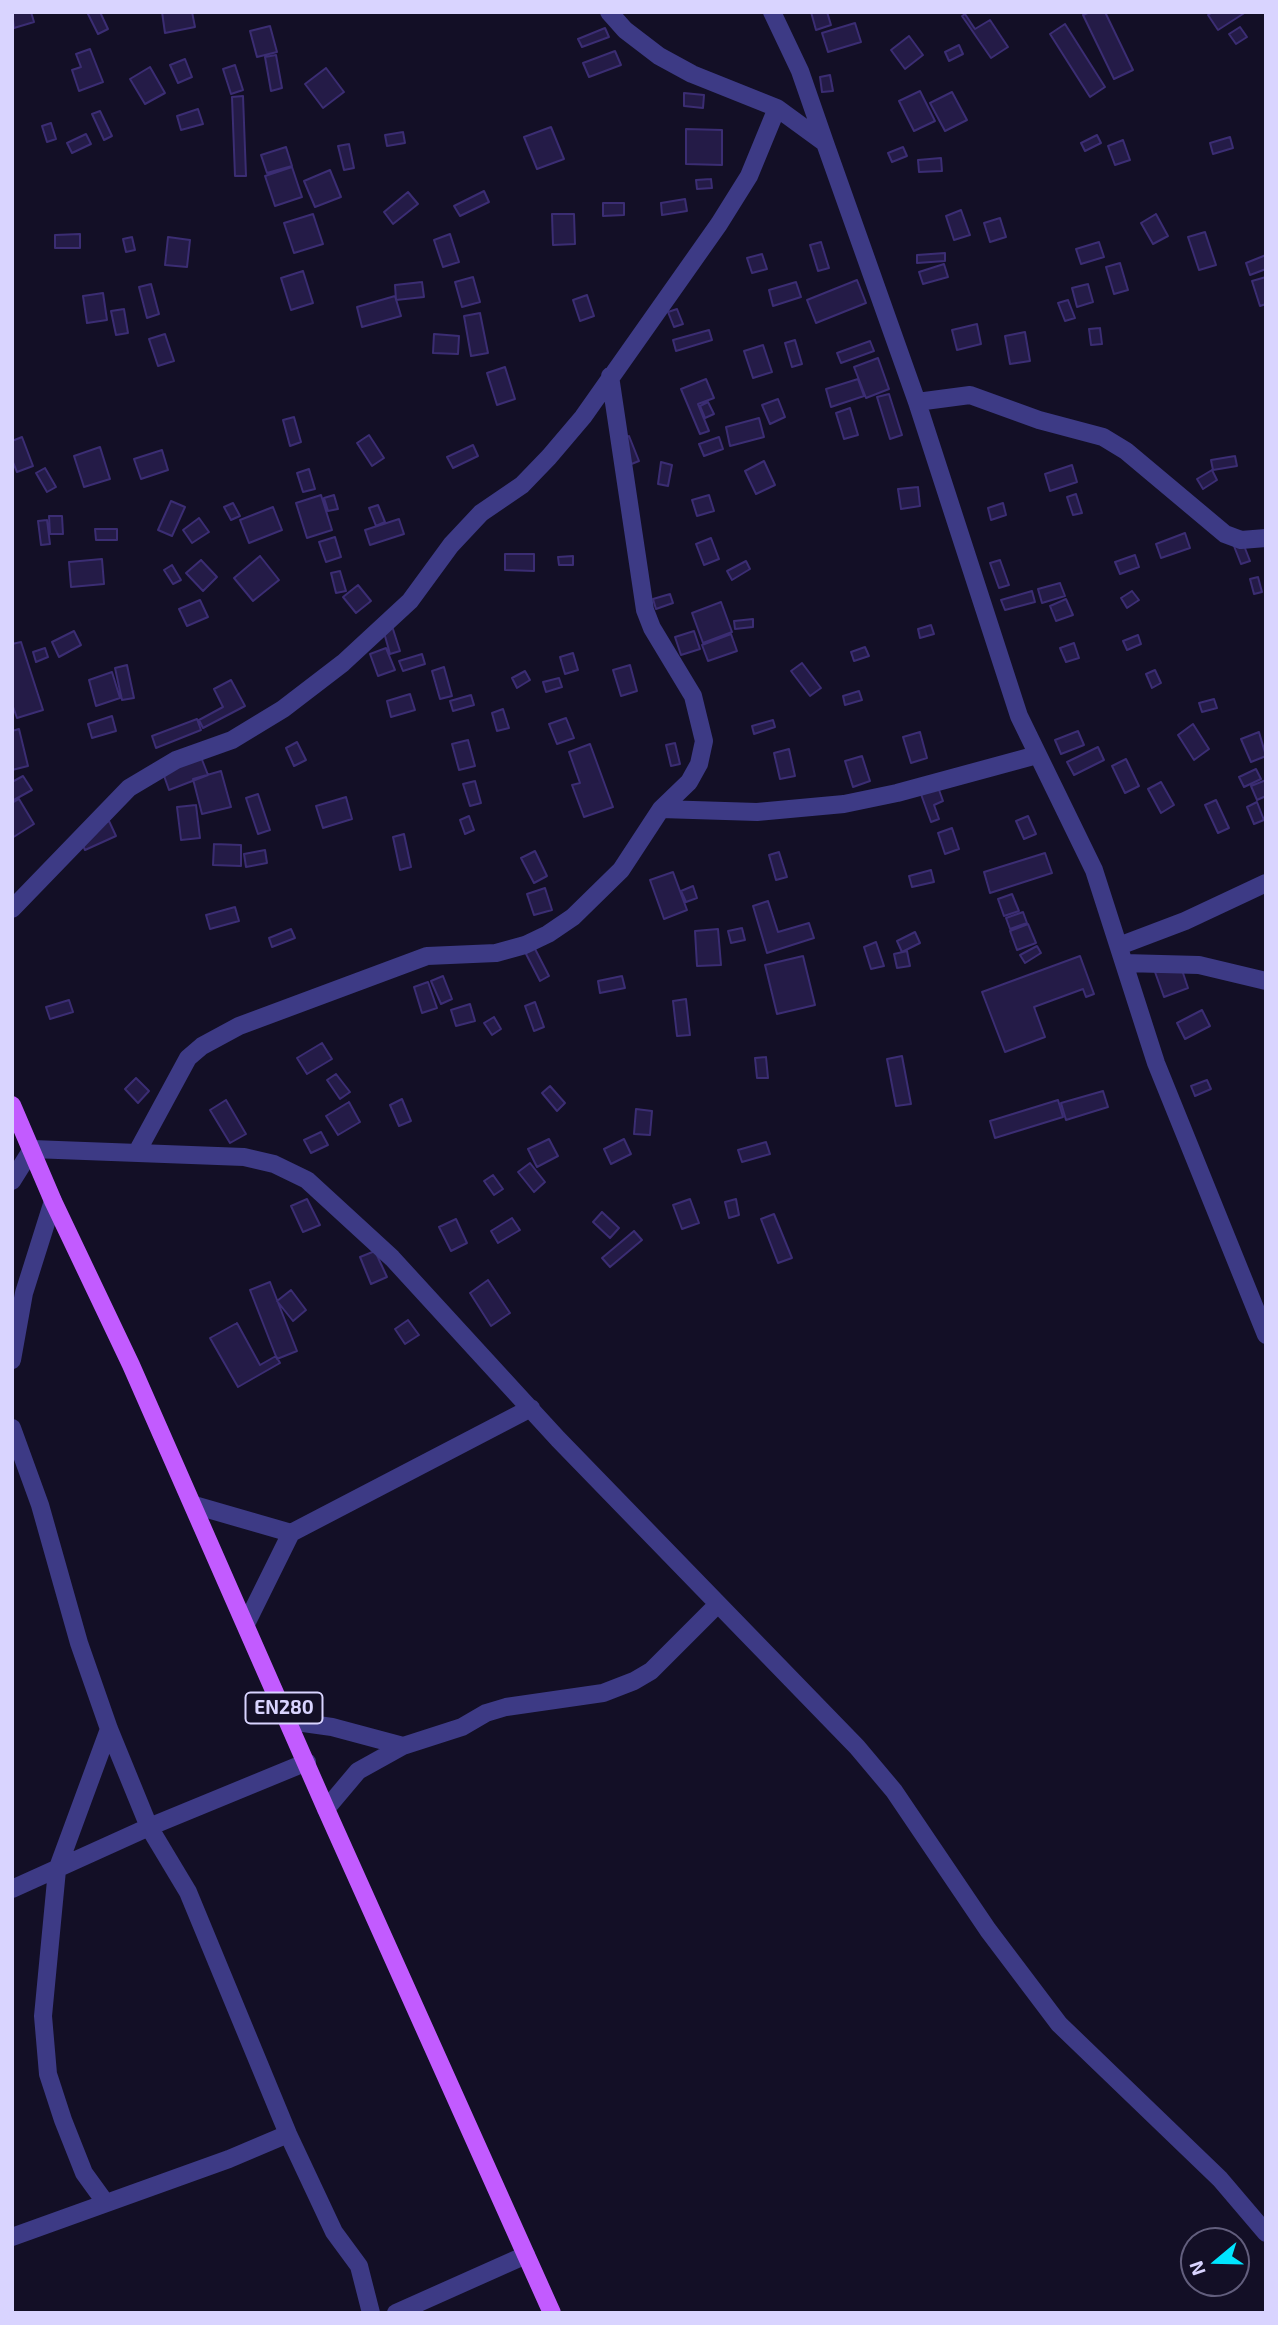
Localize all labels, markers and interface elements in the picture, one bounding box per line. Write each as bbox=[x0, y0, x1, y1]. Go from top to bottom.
road number: EN280 bbox=[246, 1692, 322, 1724]
north arrow bbox=[1180, 2227, 1250, 2297]
text: N bbox=[1183, 2258, 1210, 2279]

